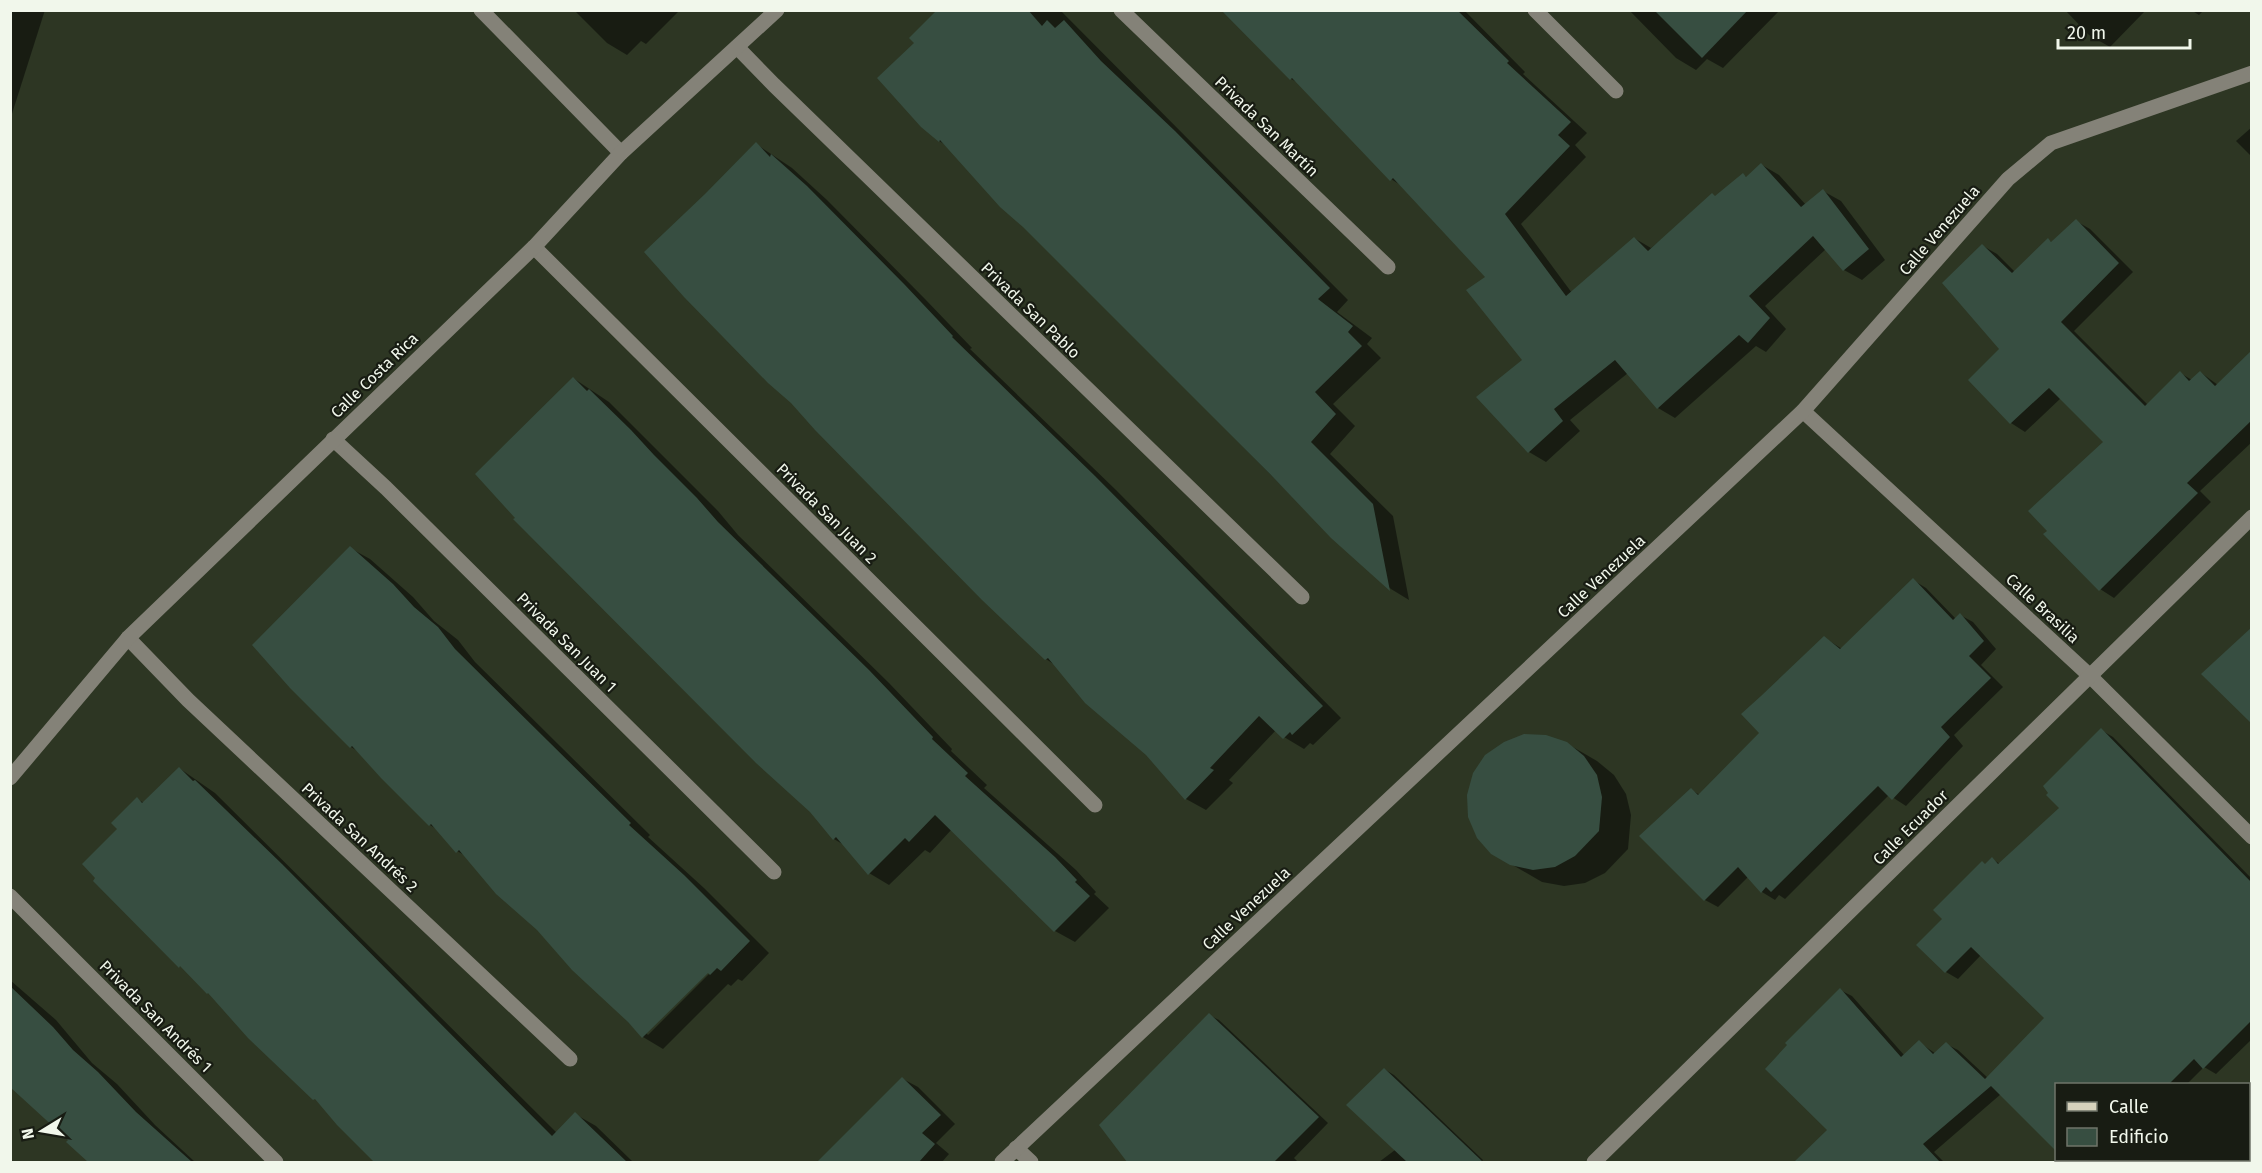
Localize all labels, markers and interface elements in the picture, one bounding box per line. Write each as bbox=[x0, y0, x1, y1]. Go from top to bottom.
scale bar bbox=[2058, 12, 2190, 50]
text: 20 m bbox=[2067, 22, 2106, 44]
street label: Privada San Martín bbox=[1211, 72, 1322, 181]
street label: Calle Venezuela bbox=[1895, 181, 1984, 279]
street label: Privada San Pablo bbox=[977, 258, 1084, 362]
street label: Calle Costa Rica bbox=[327, 329, 422, 422]
street label: Privada San Juan 2 bbox=[773, 459, 881, 567]
street label: Calle Venezuela bbox=[1554, 531, 1649, 622]
street label: Calle Brasilia bbox=[2002, 570, 2083, 647]
street label: Privada San Juan 1 bbox=[513, 589, 620, 696]
street label: Privada San Andrés 2 bbox=[298, 779, 422, 896]
street label: Calle Ecuador bbox=[1869, 785, 1952, 869]
street label: Calle Venezuela bbox=[1199, 863, 1294, 954]
street label: Privada San Andrés 1 bbox=[96, 956, 216, 1076]
legend bbox=[2055, 1083, 2250, 1161]
text: Calle bbox=[2109, 1096, 2149, 1118]
north arrow bbox=[12, 1101, 72, 1161]
text: Edificio bbox=[2109, 1126, 2169, 1148]
text: N bbox=[17, 1127, 38, 1141]

